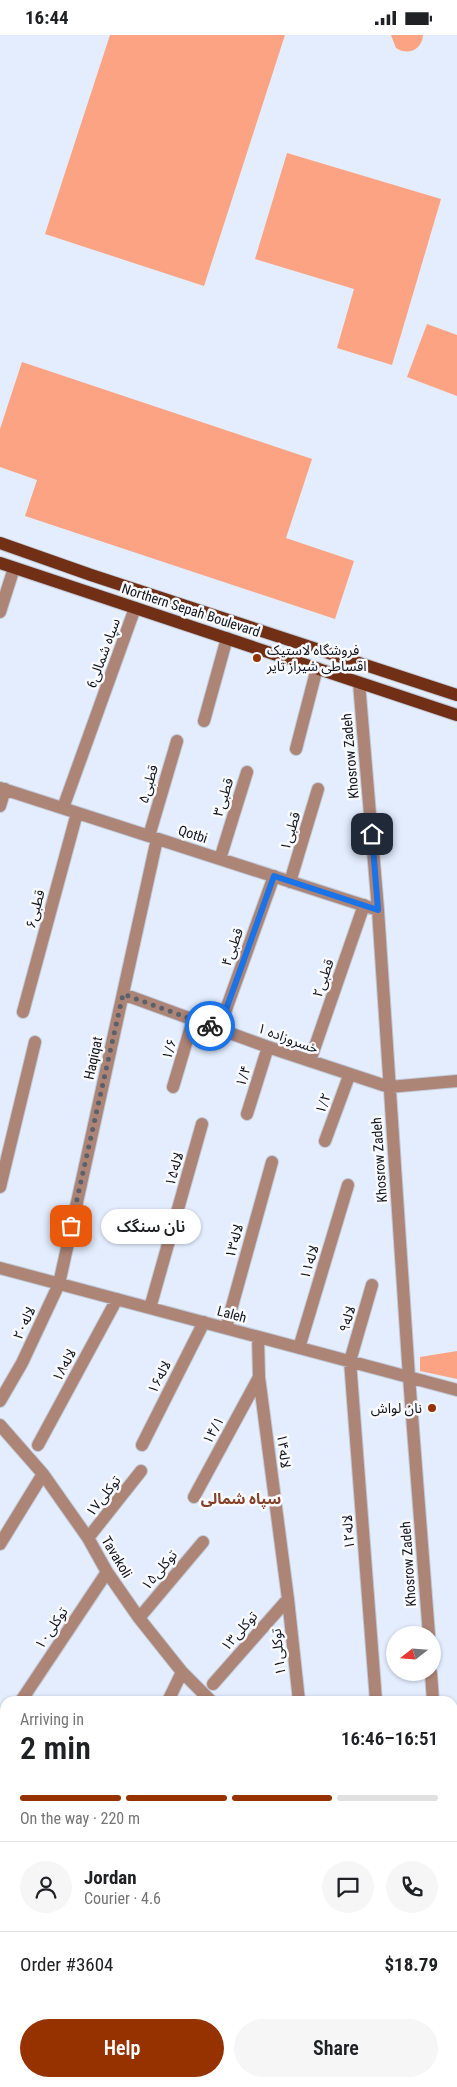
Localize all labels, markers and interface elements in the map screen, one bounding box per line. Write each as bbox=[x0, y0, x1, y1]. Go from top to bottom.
text: 16:44 bbox=[25, 6, 69, 29]
street label: Northern Sepah Boulevard bbox=[120, 580, 262, 640]
street label: 6سپاه شمالی bbox=[83, 616, 125, 691]
place label: فروشگاه لاستیک اقساطی شیراز تایر bbox=[266, 642, 367, 675]
marker: فروشگاه لاستیک اقساطی شیراز تایر bbox=[251, 652, 263, 664]
street label: Khosrow Zadeh bbox=[338, 713, 362, 799]
street label: قطبی۵ bbox=[135, 763, 162, 805]
street label: قطبی۳ bbox=[210, 776, 237, 818]
street label: قطبی۱ bbox=[277, 810, 304, 852]
pin bbox=[351, 813, 393, 855]
icon: home bbox=[358, 820, 386, 848]
street label: Qotbi bbox=[176, 822, 210, 846]
street label: قطبی۶ bbox=[22, 888, 49, 930]
street label: قطبی۴ bbox=[218, 926, 247, 969]
street label: قطبی۲ bbox=[309, 957, 338, 1000]
courier bbox=[185, 1001, 235, 1051]
icon: bike bbox=[196, 1012, 224, 1040]
street label: خسروزاده ۱ bbox=[255, 1020, 321, 1057]
street label: Haqiqat bbox=[81, 1035, 105, 1081]
street label: ۱/۶ bbox=[158, 1037, 180, 1061]
street label: ۱/۴ bbox=[232, 1063, 254, 1089]
street label: ۱/۲ bbox=[312, 1090, 334, 1116]
street label: Khosrow Zadeh bbox=[368, 1117, 390, 1203]
street label: لاله۱۵ bbox=[162, 1150, 186, 1188]
pin bbox=[50, 1205, 92, 1247]
callout: نان سنگک bbox=[101, 1209, 201, 1243]
icon: bag bbox=[57, 1212, 85, 1240]
text: نان سنگک bbox=[117, 1217, 185, 1236]
street label: لاله۱۳ bbox=[222, 1222, 246, 1260]
street label: لاله۱۱ bbox=[296, 1243, 322, 1281]
street label: Laleh bbox=[215, 1302, 249, 1326]
street label: لاله۲۰ bbox=[9, 1304, 39, 1342]
street label: لاله۹ bbox=[336, 1304, 358, 1334]
street label: لاله۱۸ bbox=[49, 1346, 79, 1384]
street label: لاله۱۶ bbox=[144, 1358, 174, 1396]
place label: نان لواش bbox=[371, 1400, 422, 1417]
marker: نان لواش bbox=[426, 1402, 438, 1414]
street label: ۱۴/۱ bbox=[199, 1413, 227, 1447]
street label: لاله۱۴ bbox=[274, 1433, 294, 1469]
street label: توکلی۱۷ bbox=[82, 1473, 125, 1520]
district label: سپاه شمالی bbox=[201, 1490, 281, 1509]
street label: لاله۱۲ bbox=[339, 1514, 357, 1550]
street label: Khosrow Zadeh bbox=[397, 1521, 419, 1607]
street label: Tavakoli bbox=[98, 1533, 136, 1581]
street label: توکلی۱۵ bbox=[138, 1547, 181, 1594]
street label: ۱۰توکلی bbox=[31, 1604, 72, 1653]
street label: توکلی۱۳ bbox=[218, 1608, 261, 1655]
north arrow bbox=[386, 1626, 441, 1681]
map controls bbox=[386, 1626, 441, 1681]
street label: توکلی۱۱ bbox=[268, 1628, 289, 1676]
text: Arriving in bbox=[20, 1710, 84, 1729]
text: 16:46–16:51 bbox=[341, 1727, 438, 1750]
text: 2 min bbox=[20, 1729, 91, 1767]
text: On the way · 220 m bbox=[20, 1809, 140, 1828]
button: person bbox=[20, 1861, 72, 1913]
button: chat bbox=[322, 1861, 374, 1913]
button: phone bbox=[386, 1861, 438, 1913]
text: Jordan bbox=[84, 1866, 137, 1889]
text: Courier · 4.6 bbox=[84, 1889, 161, 1908]
text: Order #3604 bbox=[20, 1953, 113, 1976]
text: $18.79 bbox=[384, 1953, 438, 1976]
button: Help bbox=[20, 2019, 224, 2077]
button: Share bbox=[234, 2019, 438, 2077]

